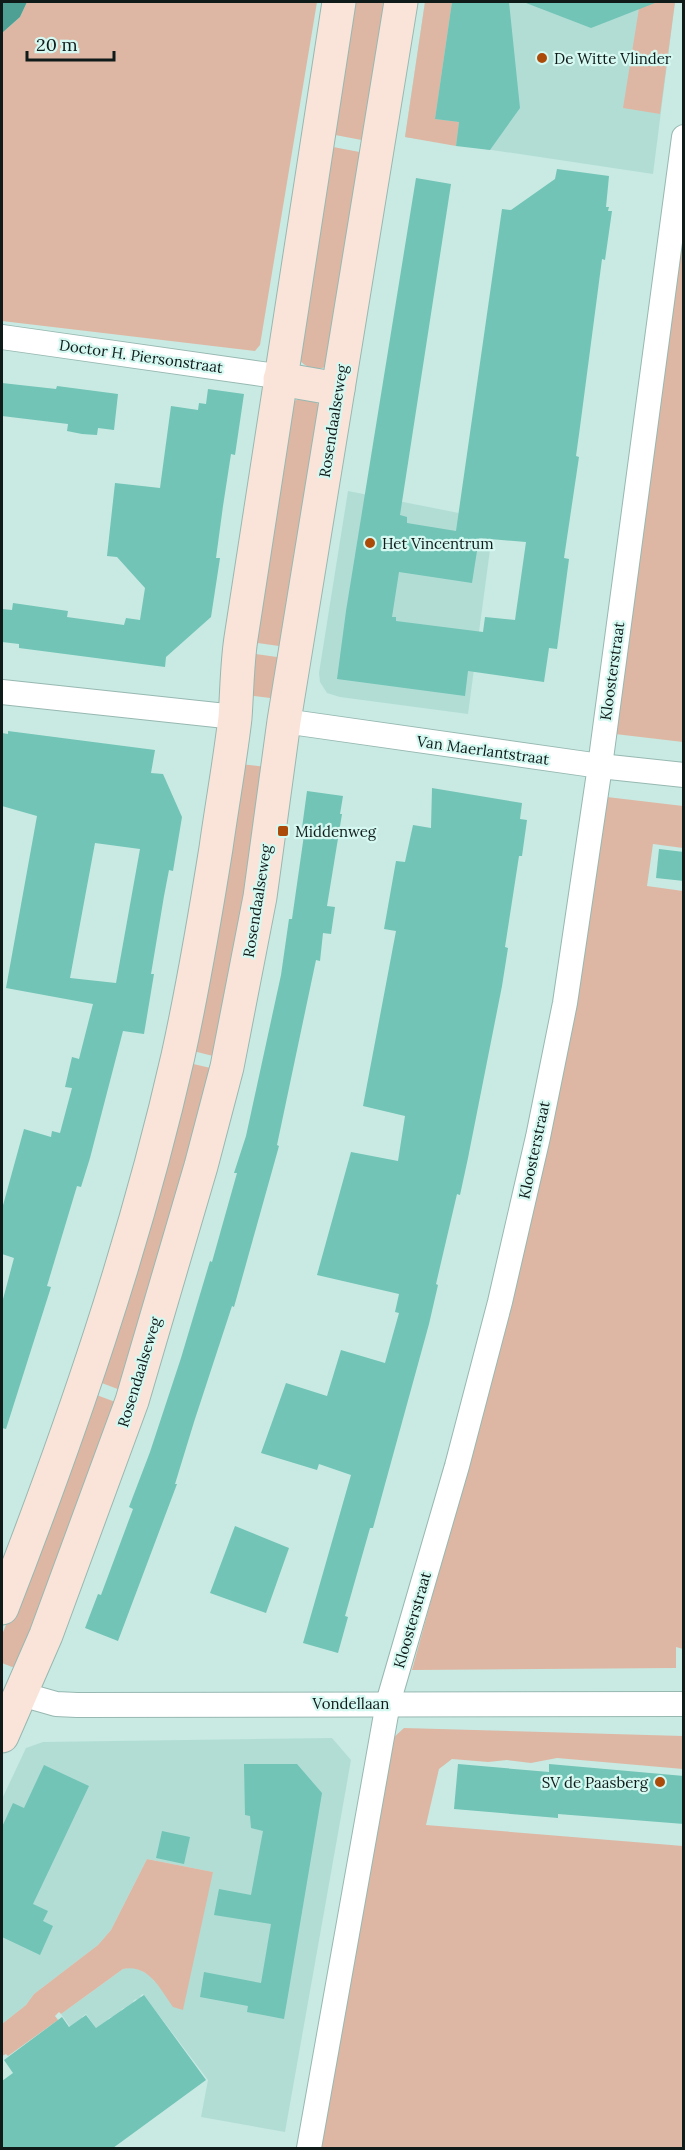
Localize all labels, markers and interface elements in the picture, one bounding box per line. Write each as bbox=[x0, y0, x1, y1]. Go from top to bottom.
scale bar bbox=[27, 24, 114, 62]
text: 20 m bbox=[36, 33, 78, 56]
place label: De Witte Vlinder bbox=[554, 49, 672, 68]
marker: De Witte Vlinder bbox=[535, 51, 549, 65]
street label: Doctor H. Piersonstraat bbox=[58, 335, 224, 377]
street label: Rosendaalseweg bbox=[315, 362, 351, 479]
place label: Het Vincentrum bbox=[382, 534, 494, 553]
marker: Het Vincentrum bbox=[363, 536, 377, 550]
street label: Kloosterstraat bbox=[596, 620, 628, 722]
street label: Van Maerlantstraat bbox=[415, 731, 550, 769]
place label: Middenweg bbox=[295, 822, 377, 841]
marker: Middenweg bbox=[276, 824, 290, 838]
street label: Rosendaalseweg bbox=[239, 842, 275, 959]
street label: Kloosterstraat bbox=[514, 1099, 554, 1201]
street label: Rosendaalseweg bbox=[113, 1314, 165, 1429]
street label: Kloosterstraat bbox=[389, 1569, 435, 1670]
street label: Vondellaan bbox=[312, 1694, 389, 1713]
place label: SV de Paasberg bbox=[542, 1773, 649, 1792]
marker: SV de Paasberg bbox=[653, 1775, 667, 1789]

